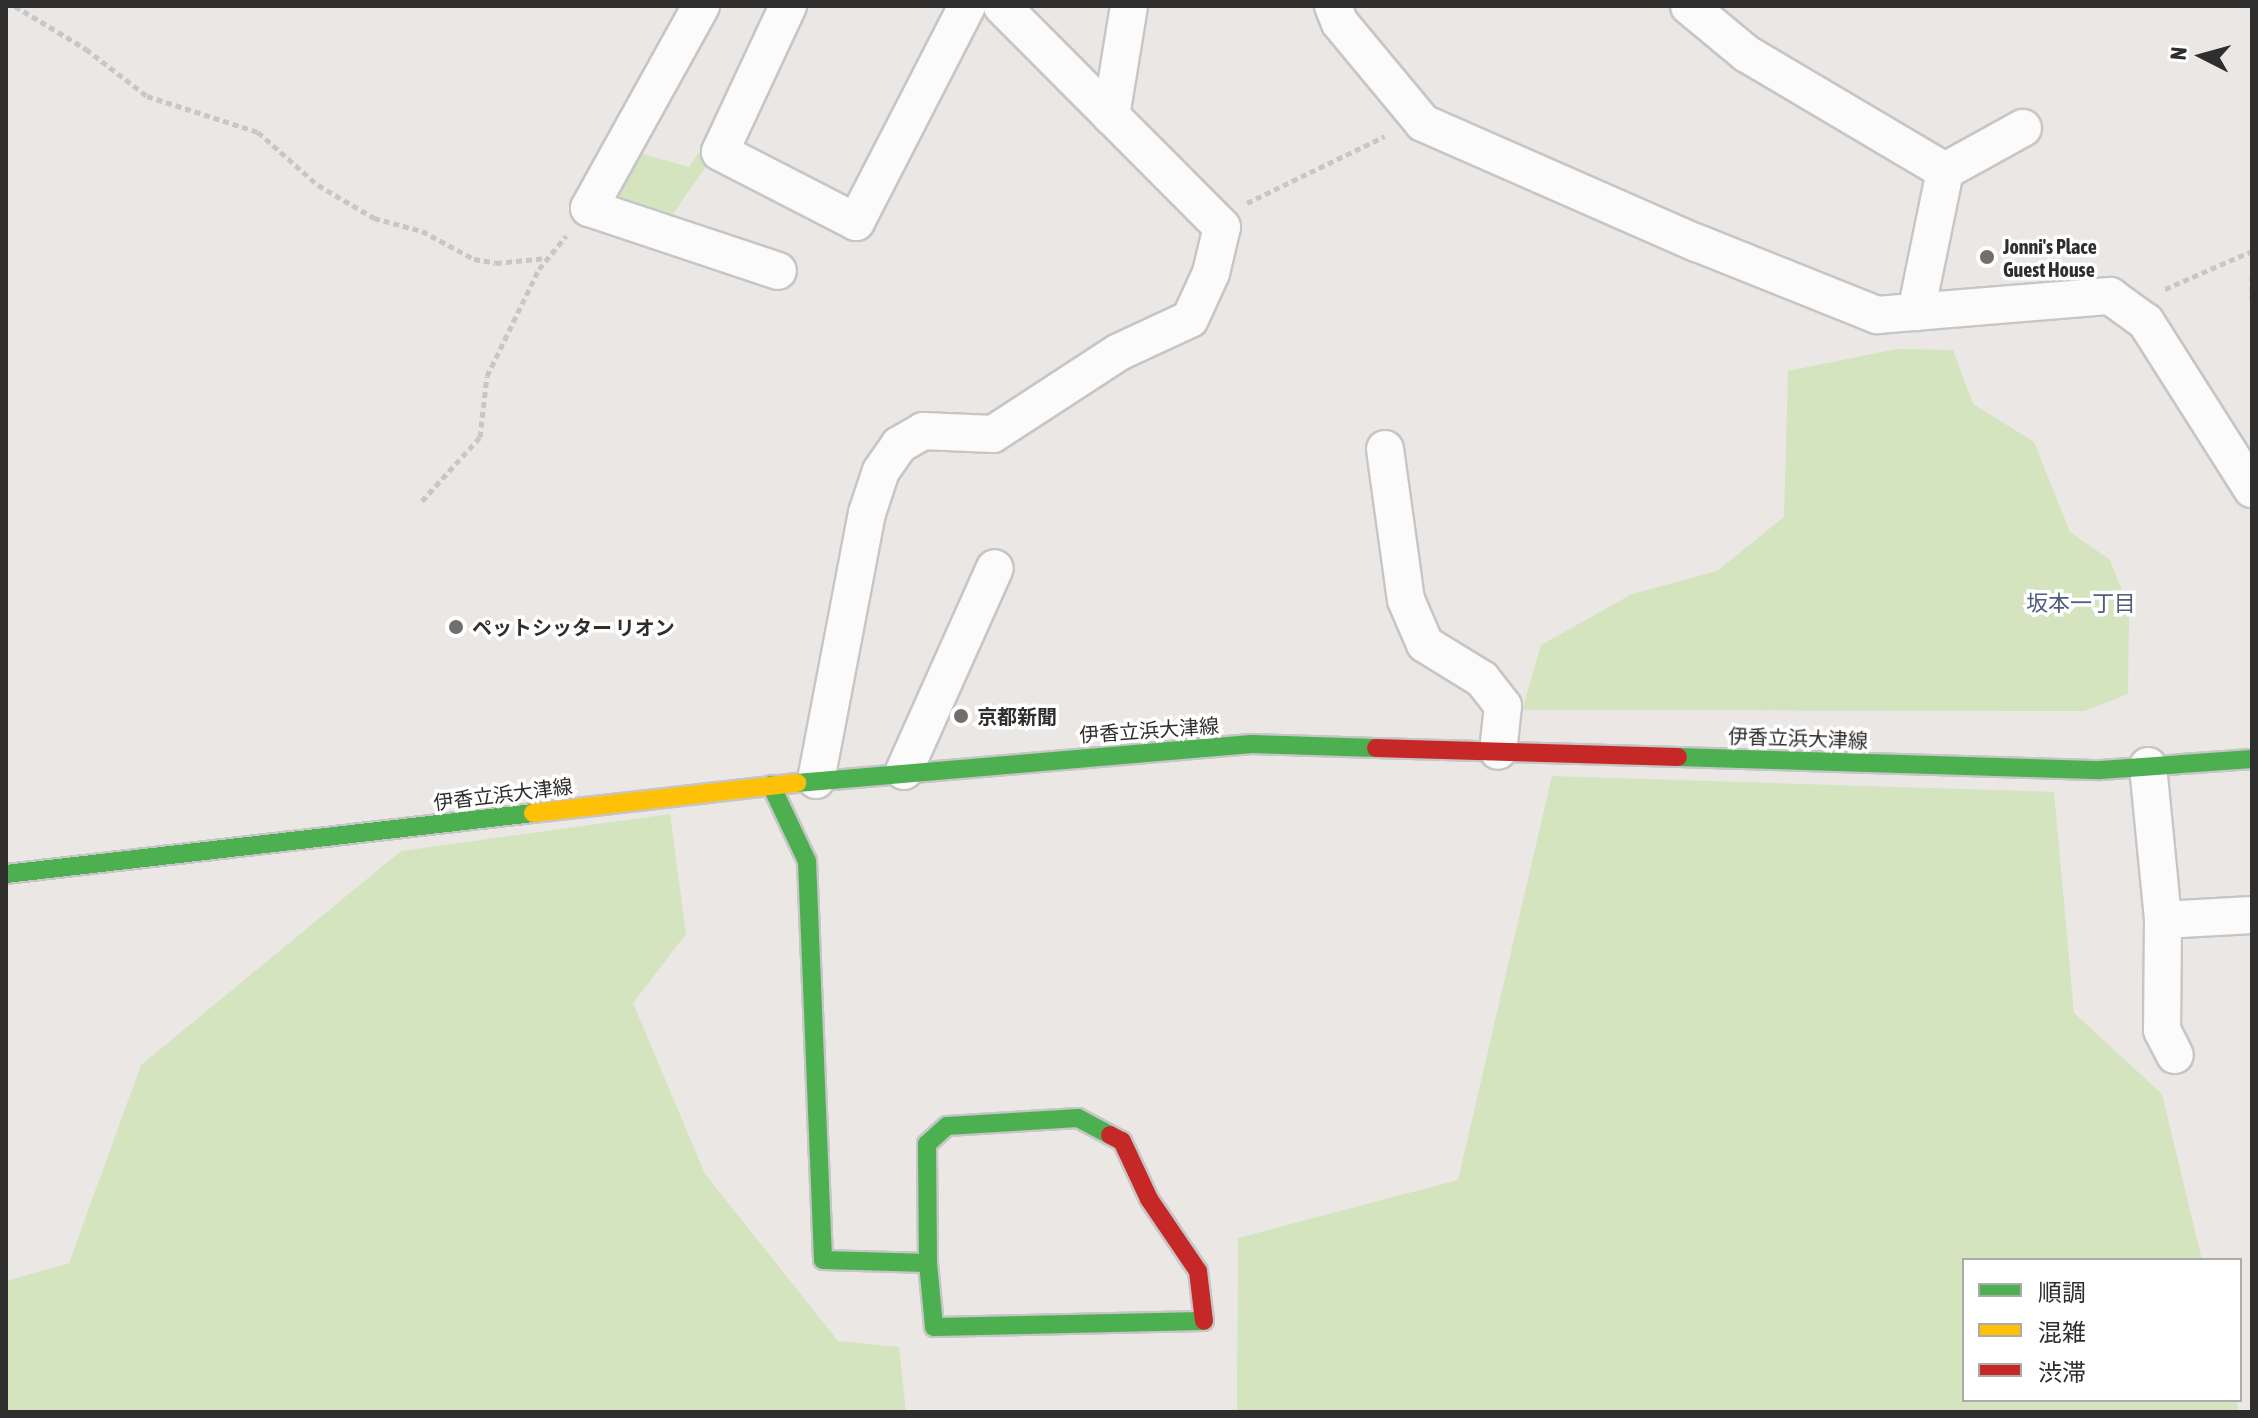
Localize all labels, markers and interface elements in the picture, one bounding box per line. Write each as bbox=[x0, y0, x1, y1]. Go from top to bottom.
north arrow bbox=[2162, 16, 2242, 96]
text: N bbox=[2165, 46, 2192, 61]
place label: Jonni's Place Guest House bbox=[2003, 234, 2097, 281]
marker: Jonni's Place Guest House bbox=[1978, 248, 1996, 266]
district label: 坂本一丁目 bbox=[2026, 591, 2136, 617]
place label: ペットシッター リオン bbox=[472, 615, 675, 639]
marker: ペットシッター リオン bbox=[447, 618, 465, 636]
place label: 京都新聞 bbox=[977, 704, 1057, 728]
marker: 京都新聞 bbox=[952, 707, 970, 725]
street label: 伊香立浜大津線 bbox=[1078, 713, 1220, 747]
street label: 伊香立浜大津線 bbox=[1728, 724, 1868, 752]
street label: 伊香立浜大津線 bbox=[432, 774, 574, 814]
legend bbox=[1962, 1258, 2242, 1402]
text: 順調 bbox=[2038, 1279, 2086, 1306]
text: 混雑 bbox=[2038, 1319, 2086, 1346]
text: 渋滞 bbox=[2038, 1359, 2086, 1386]

